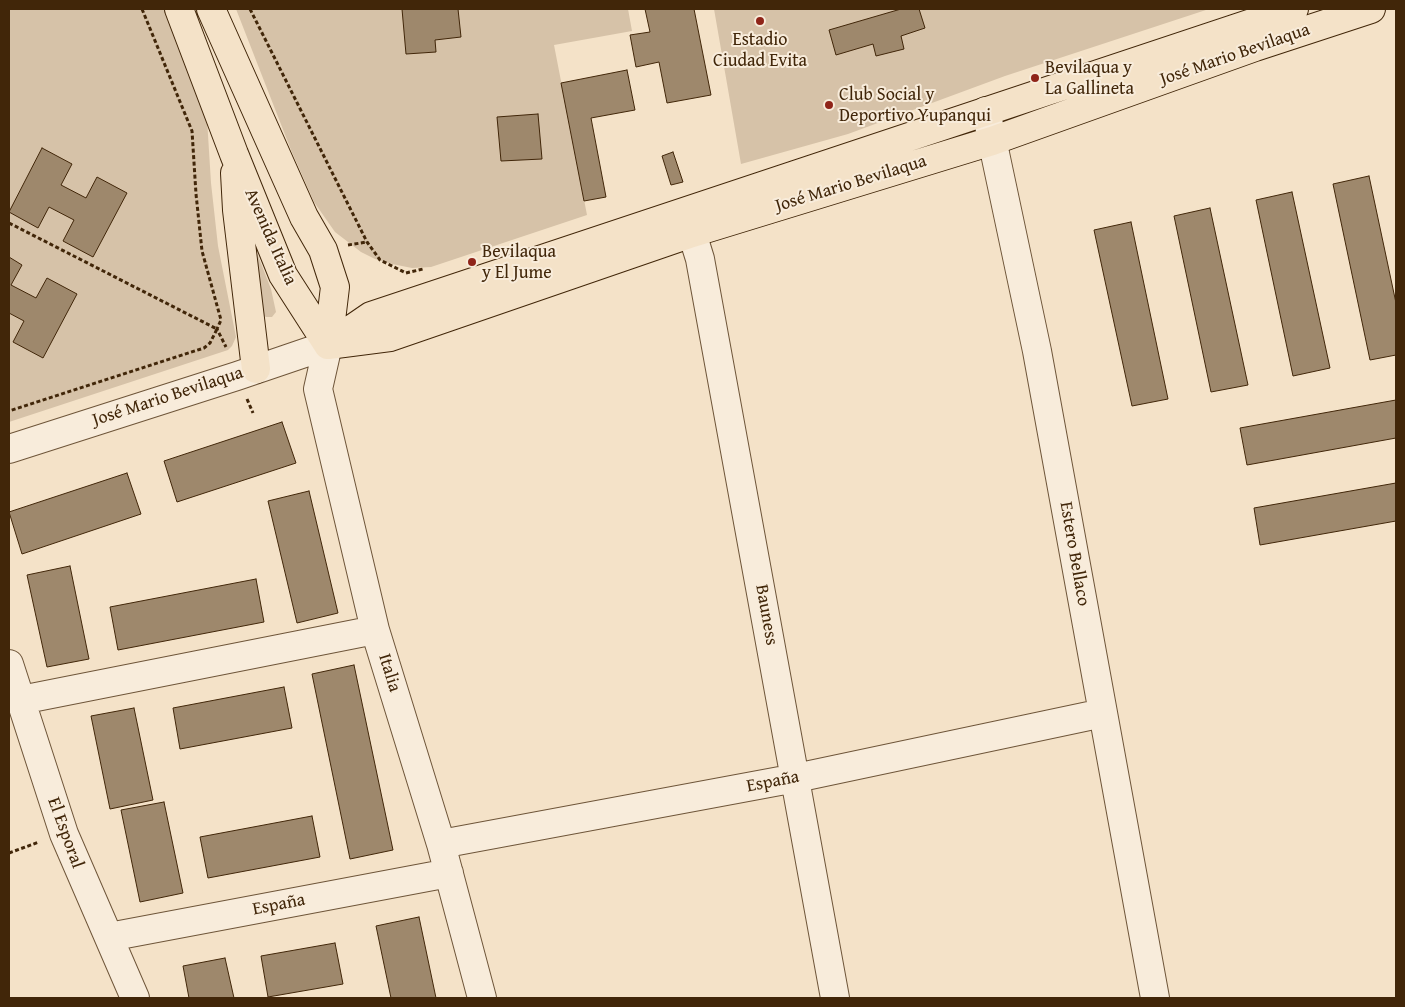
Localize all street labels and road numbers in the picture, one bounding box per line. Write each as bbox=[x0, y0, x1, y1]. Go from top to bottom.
street label: José Mario Bevilaqua bbox=[1157, 19, 1313, 91]
street label: José Mario Bevilaqua bbox=[773, 151, 929, 217]
street label: Avenida Italia bbox=[239, 185, 301, 289]
street label: José Mario Bevilaqua bbox=[90, 362, 246, 432]
street label: Estero Bellaco bbox=[1054, 500, 1094, 608]
street label: Bauness bbox=[750, 583, 782, 647]
street label: Italia bbox=[373, 651, 405, 695]
street label: España bbox=[745, 766, 801, 798]
street label: El Esporal bbox=[42, 795, 88, 871]
street label: España bbox=[251, 889, 307, 921]

